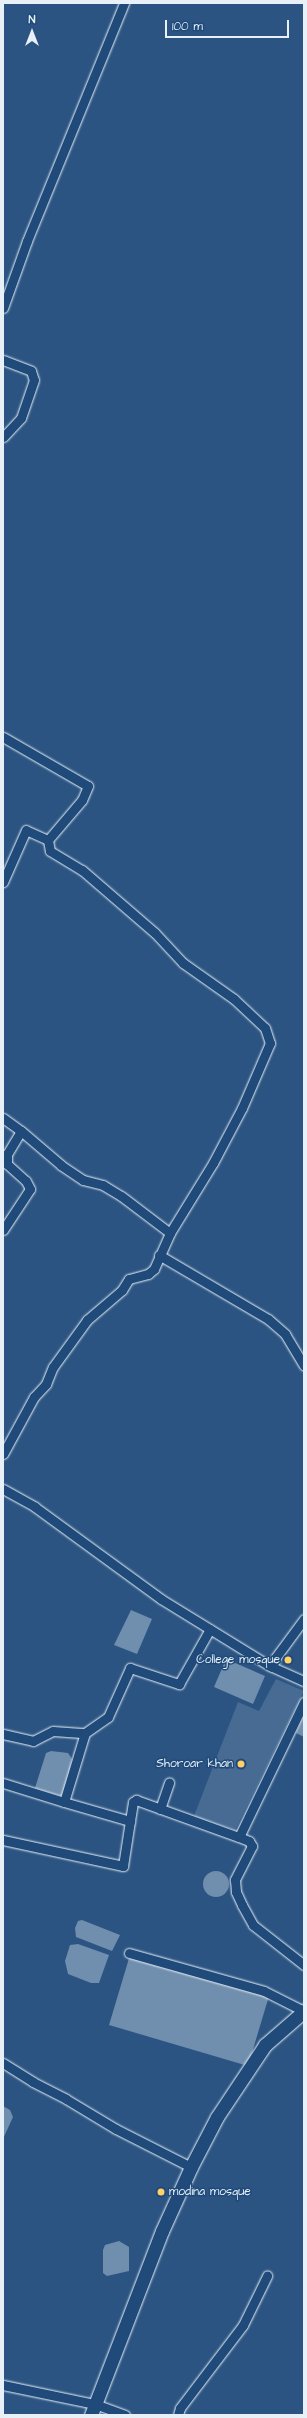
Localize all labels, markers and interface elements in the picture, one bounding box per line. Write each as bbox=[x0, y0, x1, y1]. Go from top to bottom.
north arrow bbox=[12, 12, 52, 52]
text: N bbox=[29, 12, 35, 27]
scale bar bbox=[167, 12, 291, 38]
text: 100 m bbox=[172, 18, 203, 35]
place label: College mosque bbox=[196, 1653, 280, 1667]
marker: College mosque bbox=[283, 1655, 293, 1665]
place label: Shoroar khan bbox=[156, 1757, 233, 1771]
marker: Shoroar khan bbox=[236, 1759, 246, 1769]
place label: modina mosque bbox=[169, 2185, 251, 2199]
marker: modina mosque bbox=[156, 2187, 166, 2197]

